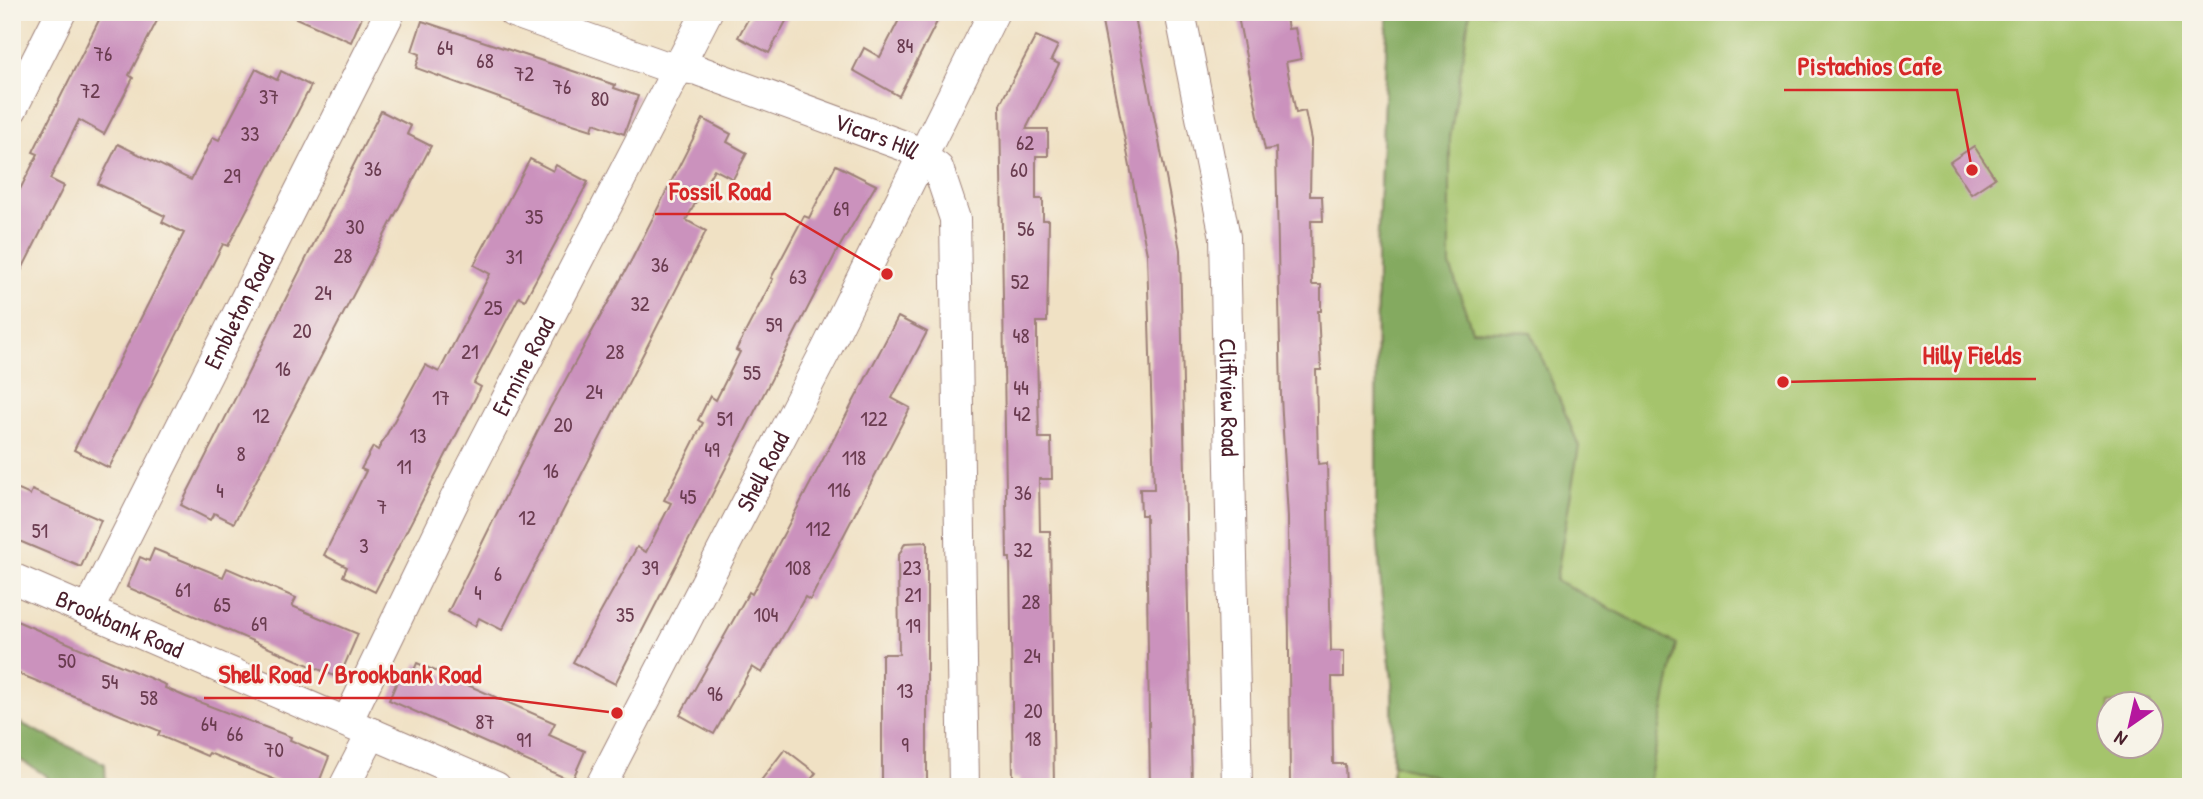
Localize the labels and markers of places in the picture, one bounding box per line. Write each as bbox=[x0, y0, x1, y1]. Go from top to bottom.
callout: Pistachios Cafe bbox=[1784, 43, 1957, 90]
callout: Fossil Road bbox=[655, 167, 785, 214]
callout: Hilly Fields bbox=[1909, 332, 2036, 379]
callout: Shell Road / Brookbank Road bbox=[204, 651, 495, 698]

